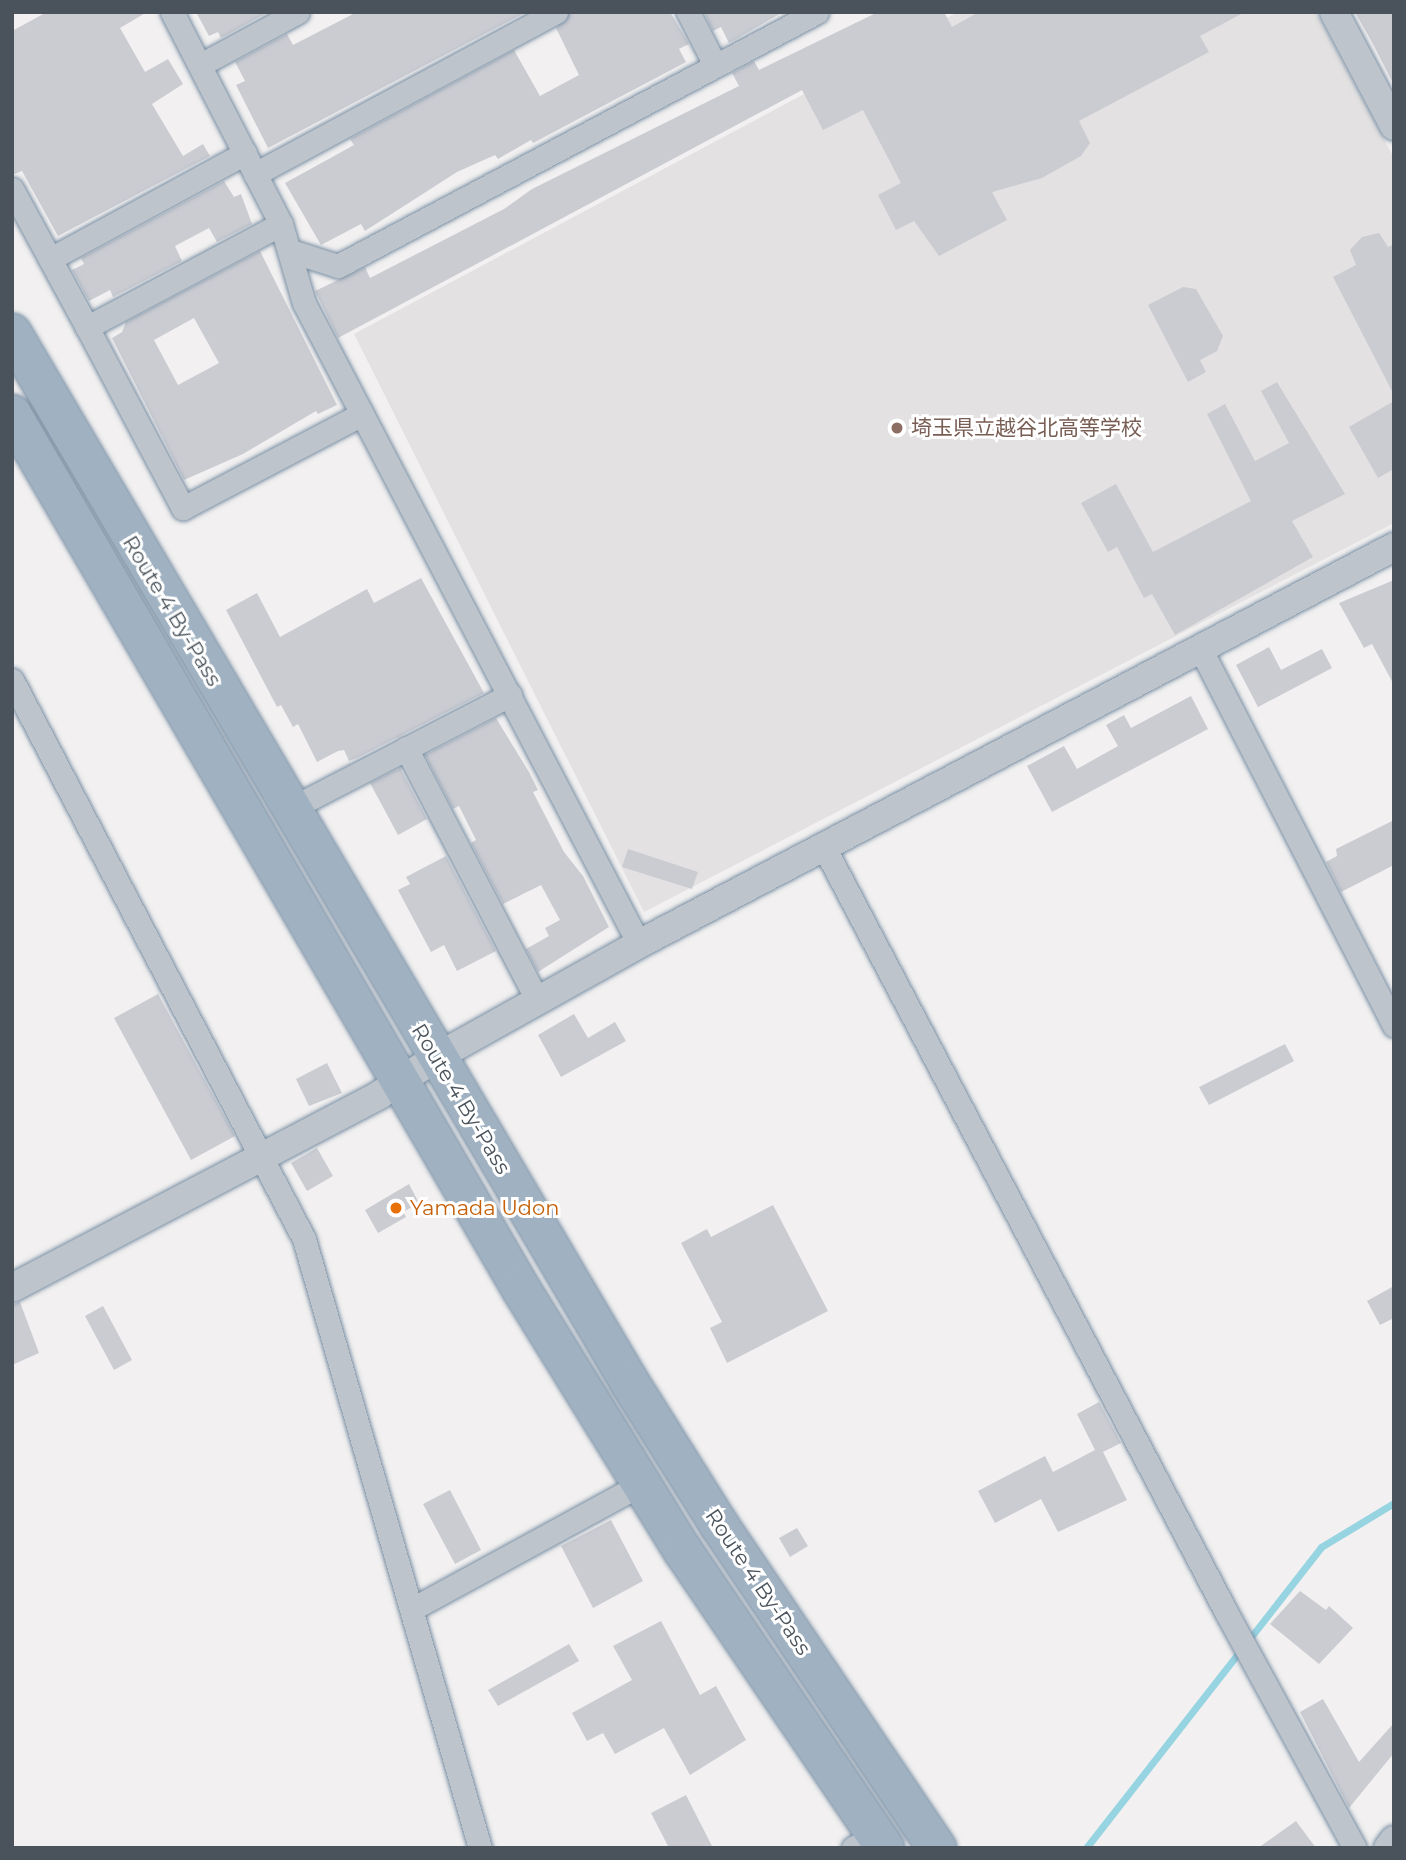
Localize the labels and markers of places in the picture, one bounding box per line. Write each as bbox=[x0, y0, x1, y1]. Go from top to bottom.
place label: 埼玉県立越谷北高等学校 bbox=[911, 415, 1142, 441]
marker: 埼玉県立越谷北高等学校 bbox=[889, 420, 905, 436]
place label: Yamada Udon bbox=[410, 1195, 559, 1221]
marker: Yamada Udon bbox=[388, 1200, 404, 1216]

